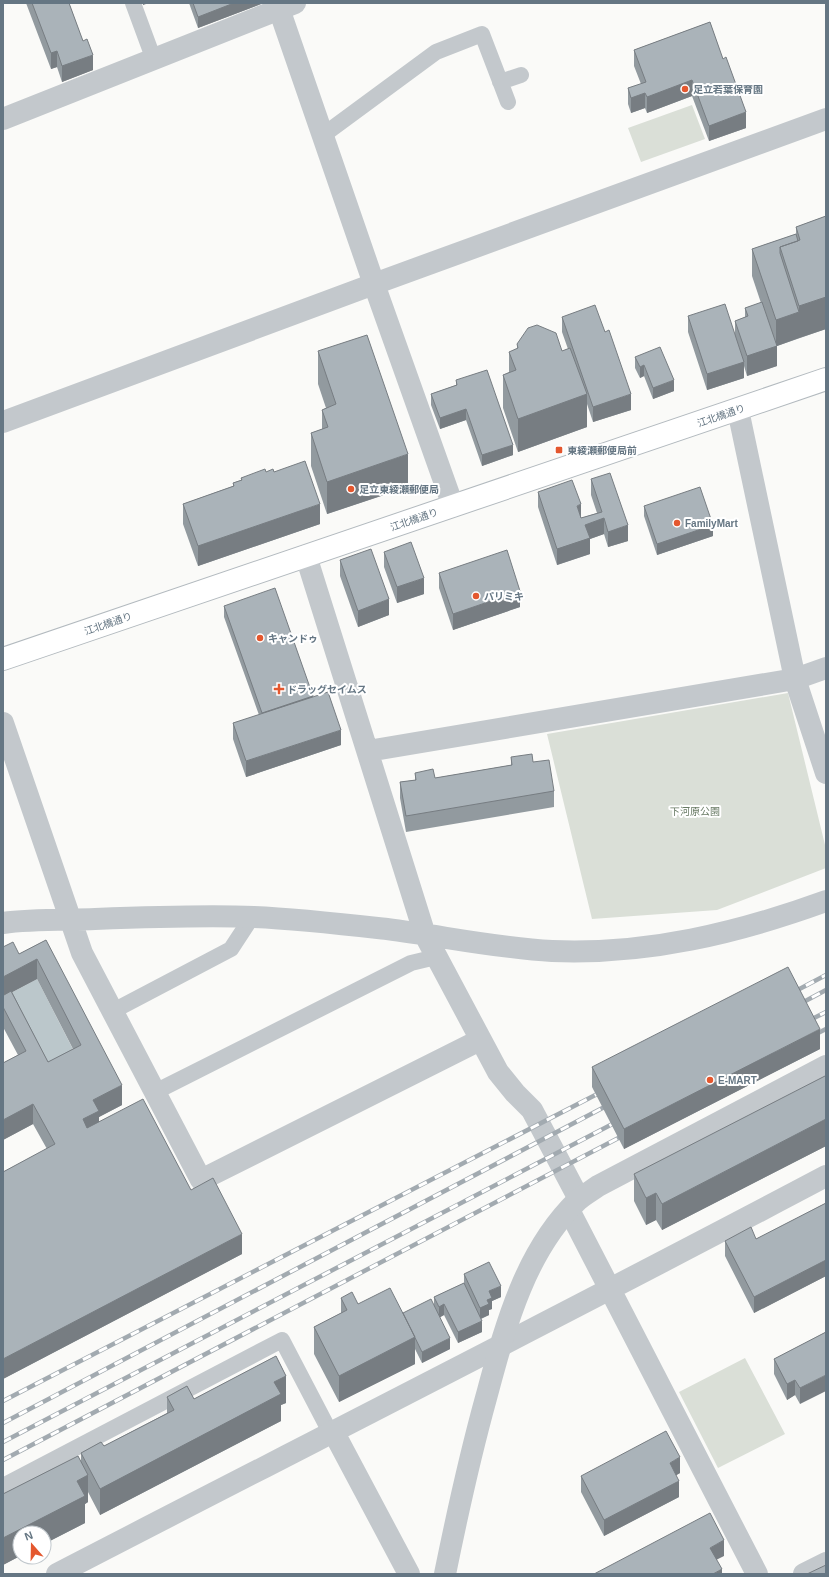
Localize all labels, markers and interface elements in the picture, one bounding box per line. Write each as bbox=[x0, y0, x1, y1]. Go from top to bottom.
marker: 足立若葉保育園 bbox=[680, 84, 690, 94]
place label: 足立若葉保育園 bbox=[693, 84, 763, 95]
street label: 江北橋通り bbox=[696, 402, 747, 429]
marker: 東綾瀬郵便局前 bbox=[554, 445, 564, 455]
place label: 東綾瀬郵便局前 bbox=[567, 445, 637, 456]
marker: 足立東綾瀬郵便局 bbox=[346, 484, 356, 494]
place label: 足立東綾瀬郵便局 bbox=[359, 484, 439, 495]
street label: 江北橋通り bbox=[389, 506, 440, 533]
marker: FamilyMart bbox=[672, 518, 682, 528]
place label: FamilyMart bbox=[685, 518, 738, 529]
marker: パリミキ bbox=[471, 591, 481, 601]
place label: パリミキ bbox=[484, 591, 524, 602]
street label: 江北橋通り bbox=[83, 610, 134, 637]
marker: キャンドゥ bbox=[255, 633, 265, 643]
place label: キャンドゥ bbox=[268, 633, 318, 644]
marker: ドラッグセイムス bbox=[274, 684, 284, 694]
place label: ドラッグセイムス bbox=[287, 684, 367, 695]
park label: 下河原公園 bbox=[670, 806, 720, 817]
marker: E-MART bbox=[705, 1075, 715, 1085]
place label: E-MART bbox=[718, 1075, 757, 1086]
north arrow bbox=[12, 1525, 52, 1565]
text: N bbox=[23, 1529, 34, 1543]

